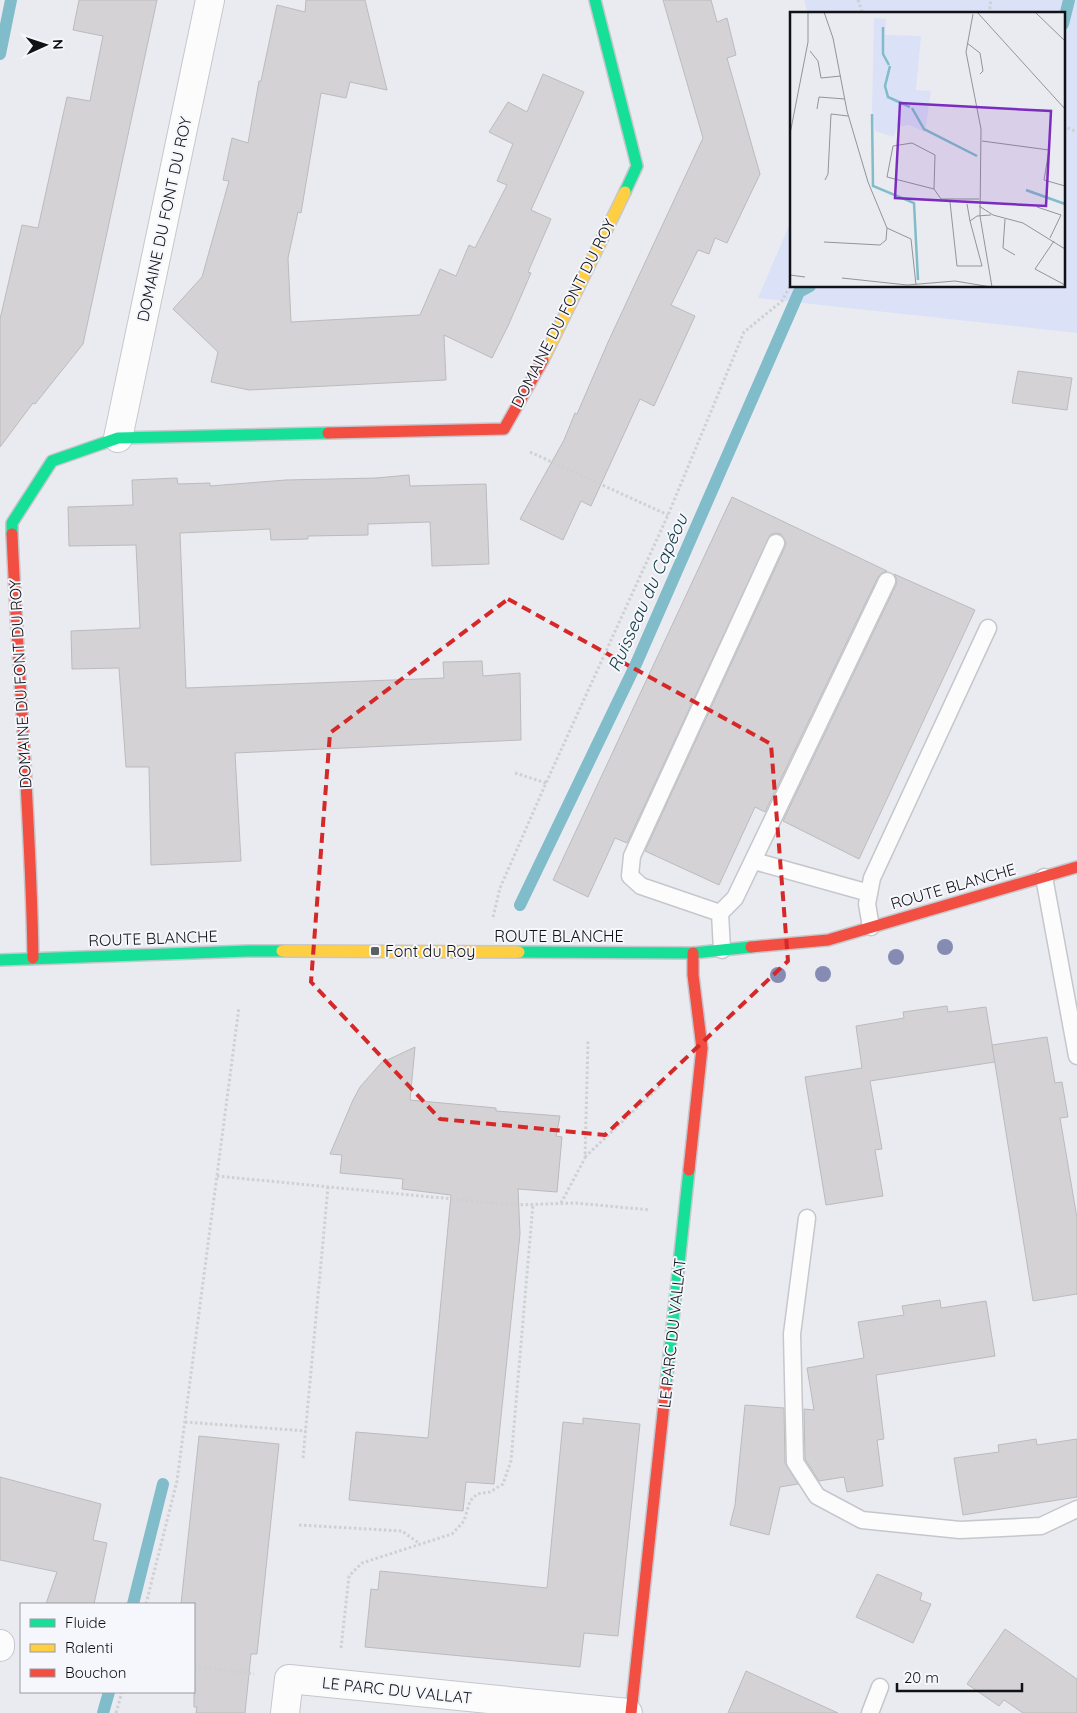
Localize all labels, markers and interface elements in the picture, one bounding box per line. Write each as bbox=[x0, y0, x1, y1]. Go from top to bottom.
inset map bbox=[790, 12, 1064, 288]
north arrow bbox=[20, 20, 70, 70]
text: N bbox=[49, 39, 67, 50]
street label: DOMAINE DU FONT DU ROY bbox=[132, 115, 196, 323]
street label: DOMAINE DU FONT DU ROY bbox=[507, 215, 619, 411]
water label: Ruisseau du Capéou bbox=[602, 509, 693, 675]
street label: DOMAINE DU FONT DU ROY bbox=[5, 579, 35, 789]
street label: ROUTE BLANCHE bbox=[888, 859, 1018, 913]
street label: ROUTE BLANCHE bbox=[88, 926, 218, 950]
street label: ROUTE BLANCHE bbox=[494, 926, 624, 946]
place label: Font du Roy bbox=[385, 941, 475, 961]
marker: Font du Roy bbox=[369, 945, 381, 957]
street label: LE PARC DU VALLAT bbox=[654, 1257, 690, 1409]
legend bbox=[20, 1603, 195, 1693]
text: Fluide bbox=[65, 1613, 106, 1632]
text: Ralenti bbox=[65, 1638, 113, 1657]
scale bar bbox=[897, 1660, 1022, 1692]
text: Bouchon bbox=[65, 1663, 126, 1682]
text: 20 m bbox=[904, 1668, 939, 1687]
street label: LE PARC DU VALLAT bbox=[321, 1672, 473, 1708]

